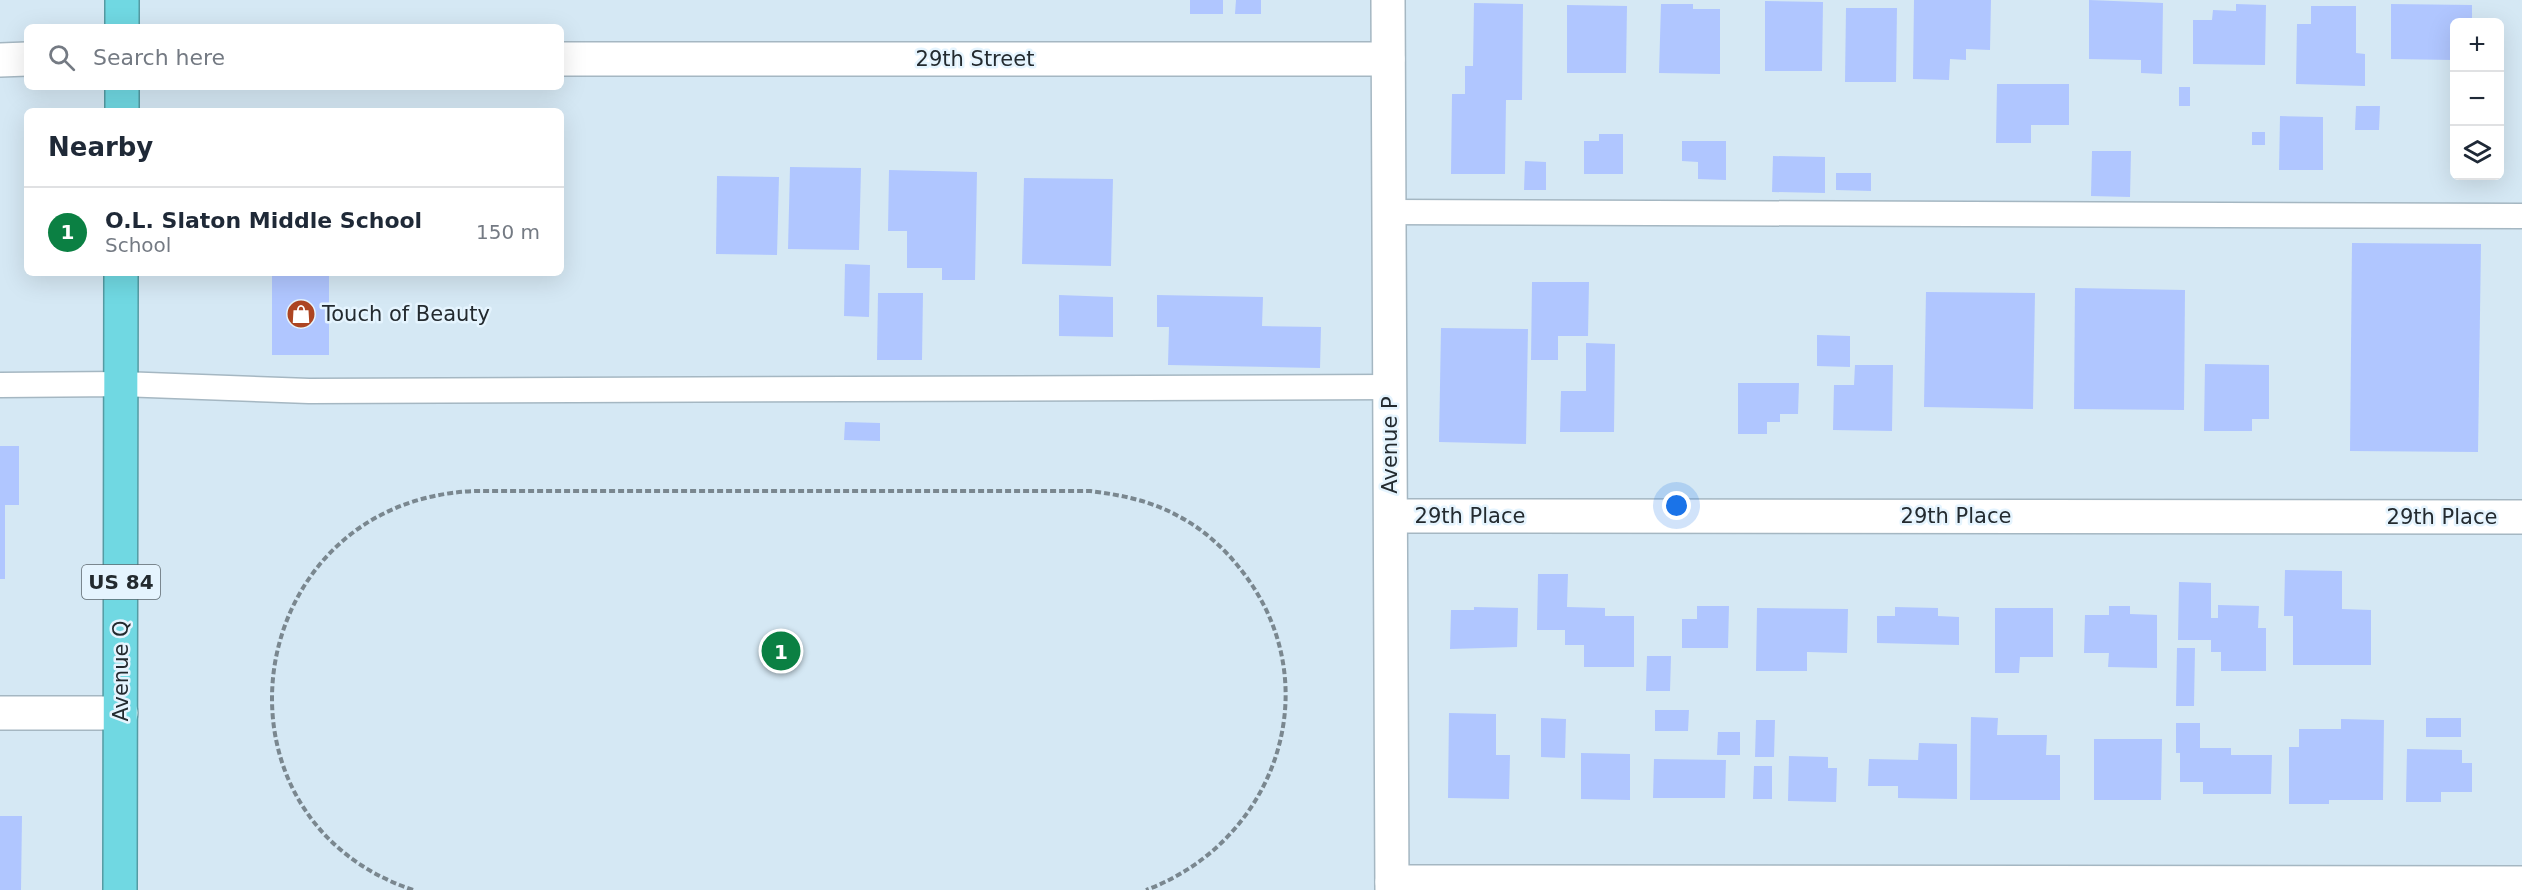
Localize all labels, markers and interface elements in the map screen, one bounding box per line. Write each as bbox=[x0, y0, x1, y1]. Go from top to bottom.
map controls bbox=[2450, 18, 2504, 180]
button: + bbox=[2450, 18, 2504, 72]
search box bbox=[24, 24, 564, 90]
icon: search bbox=[45, 41, 78, 74]
text: Search here bbox=[93, 45, 225, 70]
street label: 29th Street bbox=[916, 47, 1034, 71]
button: − bbox=[2450, 72, 2504, 126]
button: layers bbox=[2450, 126, 2504, 180]
text: Nearby bbox=[48, 132, 153, 162]
text: O.L. Slaton Middle School bbox=[105, 208, 422, 233]
text: 1 bbox=[61, 220, 74, 244]
text: 150 m bbox=[476, 220, 540, 244]
text: School bbox=[105, 233, 171, 257]
shop icon: Touch of Beauty bbox=[285, 298, 317, 330]
place label: Touch of Beauty bbox=[321, 302, 490, 326]
street label: Avenue P bbox=[1378, 396, 1402, 494]
your location bbox=[1662, 491, 1691, 520]
street label: 29th Place bbox=[1415, 504, 1525, 528]
street label: 29th Place bbox=[1901, 504, 2011, 528]
street label: 29th Place bbox=[2387, 505, 2497, 529]
road number: US 84 bbox=[82, 565, 160, 599]
street label: Avenue Q bbox=[109, 620, 133, 722]
pin: 1 bbox=[762, 628, 800, 674]

